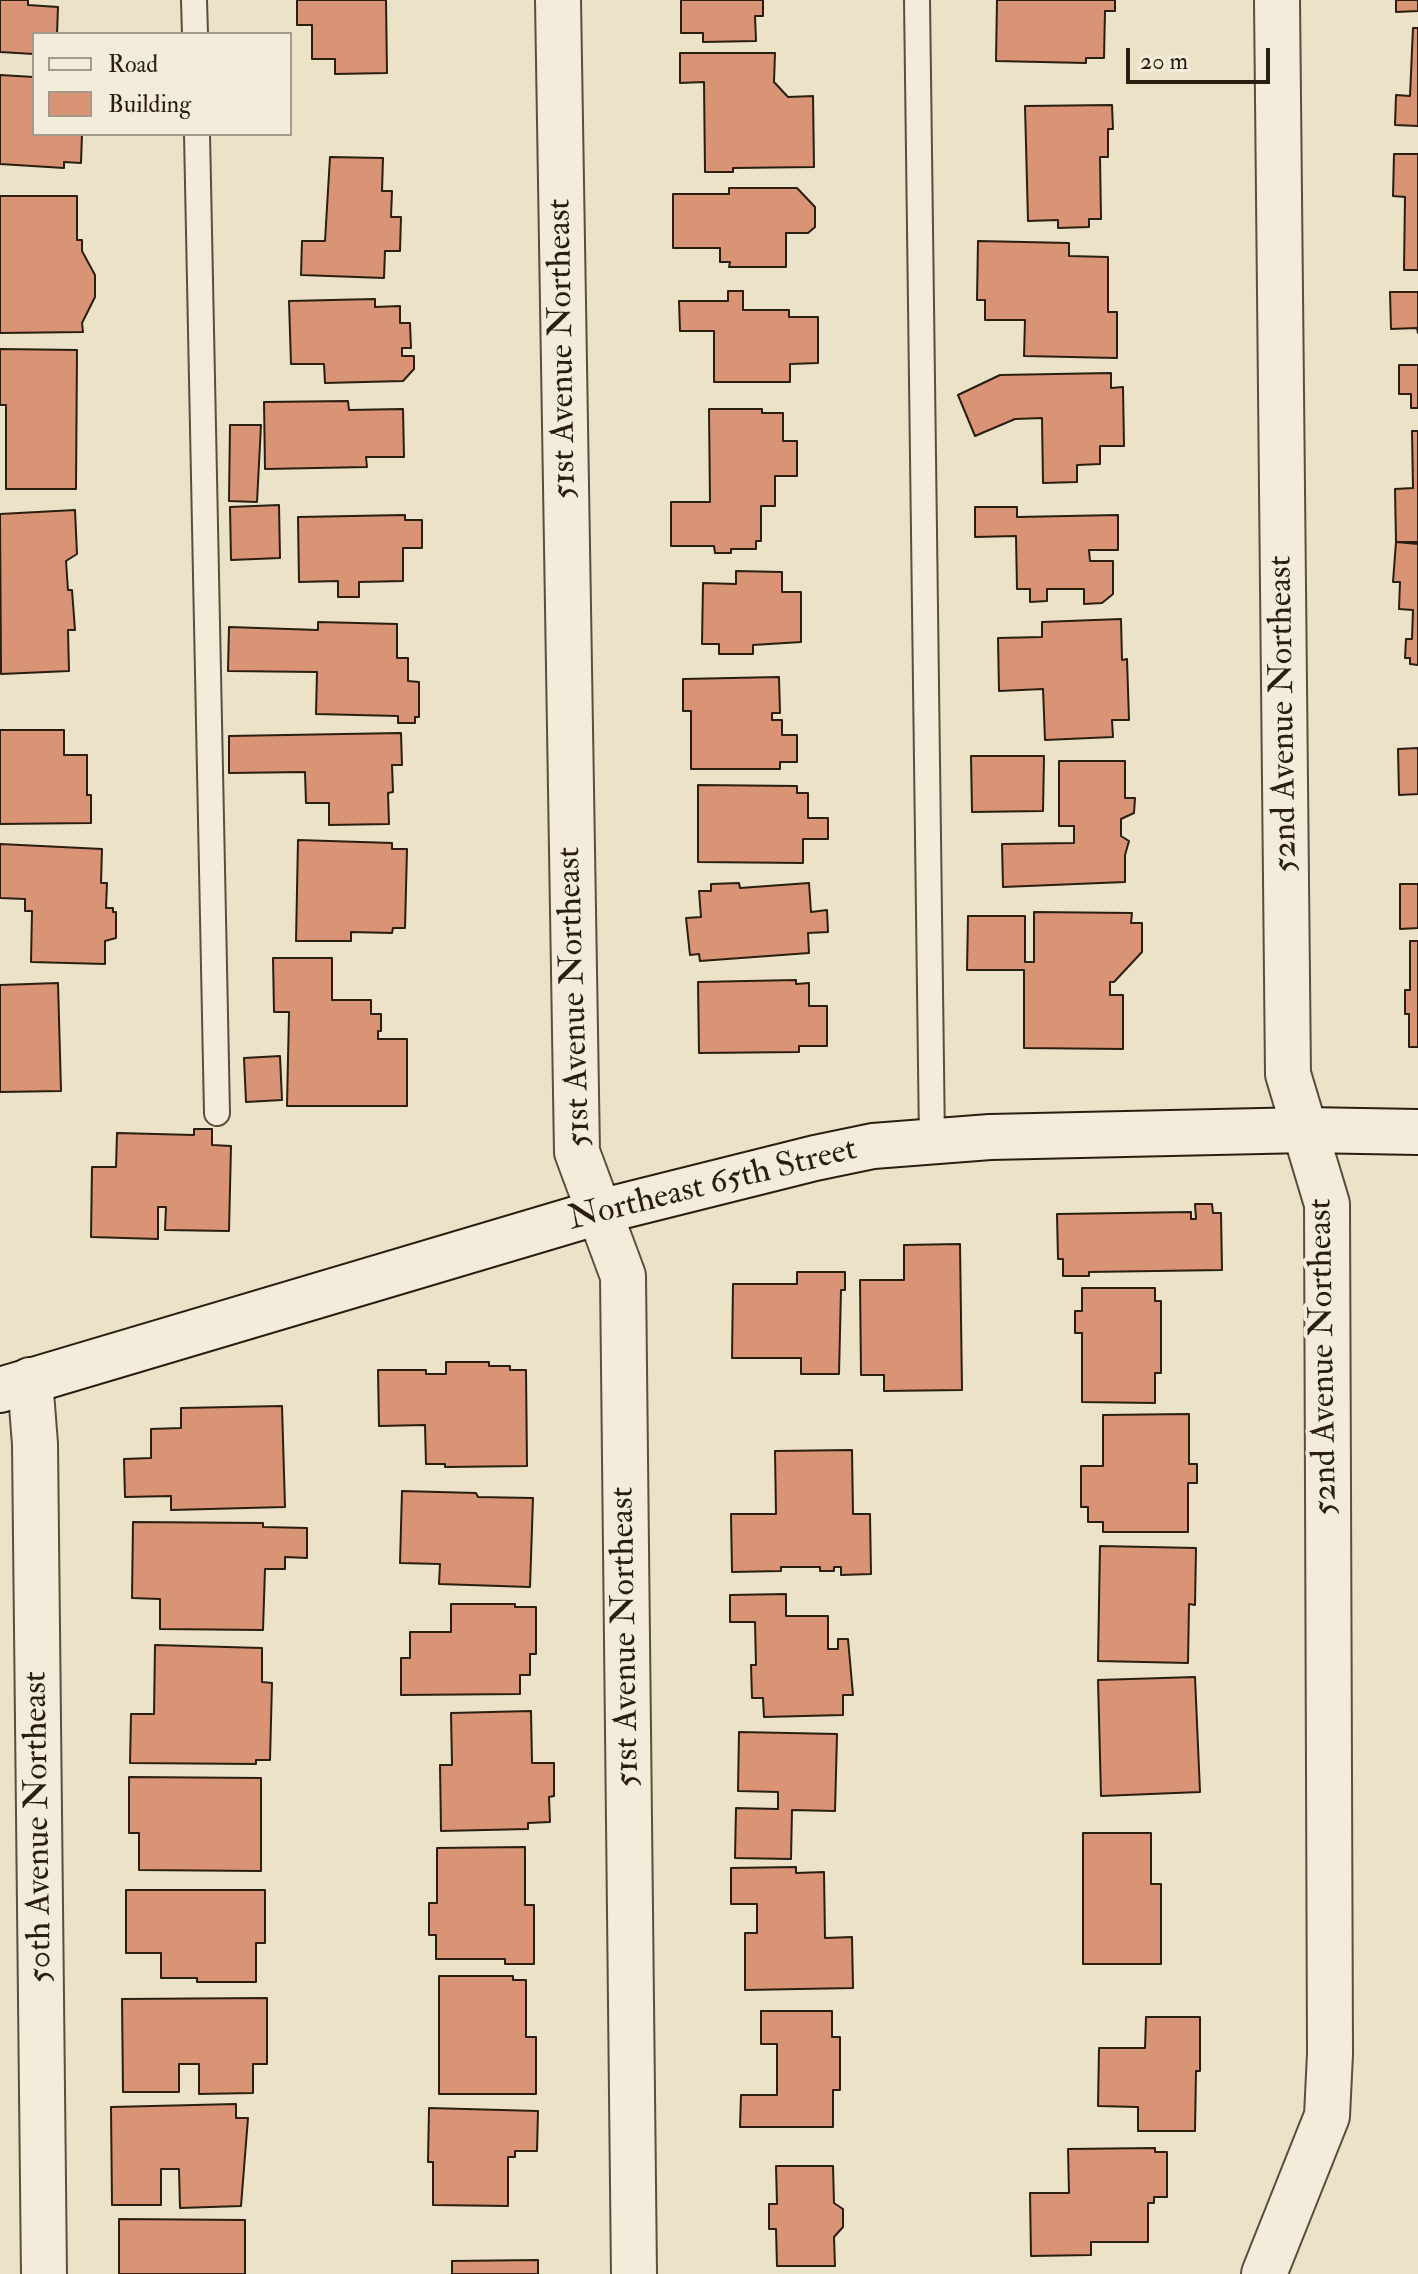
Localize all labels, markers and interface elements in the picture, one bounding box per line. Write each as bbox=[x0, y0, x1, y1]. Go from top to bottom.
legend bbox=[32, 32, 292, 136]
scale bar bbox=[1130, 32, 1274, 82]
text: 20 m bbox=[1140, 46, 1188, 77]
text: Road bbox=[108, 49, 158, 80]
text: Building bbox=[108, 89, 191, 120]
street label: 51st Avenue Northeast bbox=[541, 198, 587, 500]
street label: 52nd Avenue Northeast bbox=[1262, 555, 1308, 873]
street label: 51st Avenue Northeast bbox=[550, 846, 602, 1148]
street label: Northeast 65th Street bbox=[565, 1130, 861, 1242]
street label: 52nd Avenue Northeast bbox=[1302, 1198, 1348, 1516]
street label: 51st Avenue Northeast bbox=[604, 1486, 650, 1788]
street label: 50th Avenue Northeast bbox=[17, 1671, 63, 1983]

